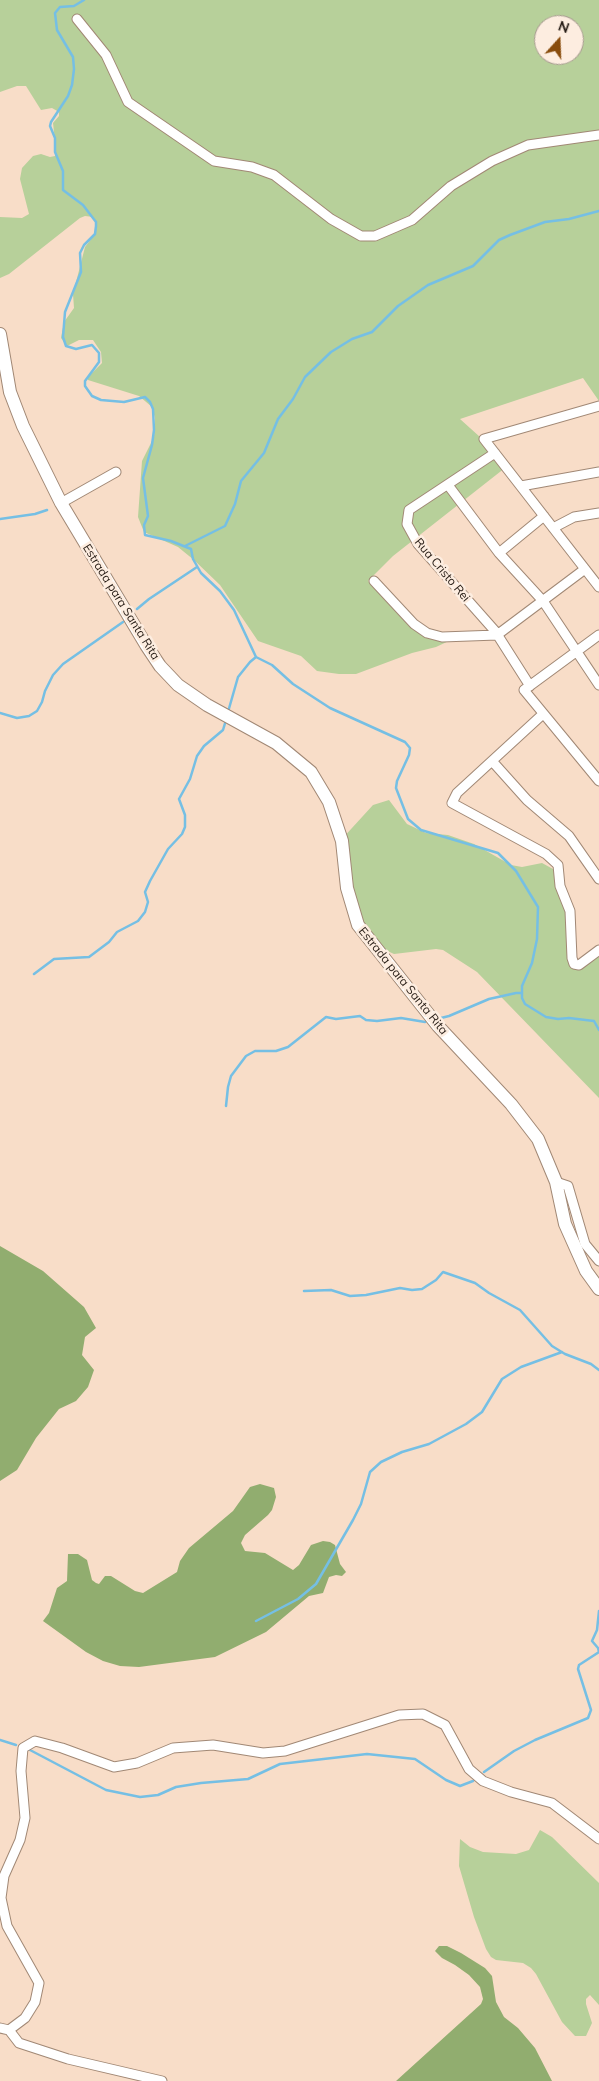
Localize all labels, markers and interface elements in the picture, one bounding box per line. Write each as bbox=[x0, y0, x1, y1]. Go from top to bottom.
north arrow bbox=[534, 15, 584, 65]
text: N bbox=[556, 17, 572, 37]
street label: Rua Cristo Rei bbox=[411, 535, 473, 605]
street label: Estrada para Santa Rita bbox=[79, 541, 163, 663]
street label: Estrada para Santa Rita bbox=[355, 924, 451, 1038]

